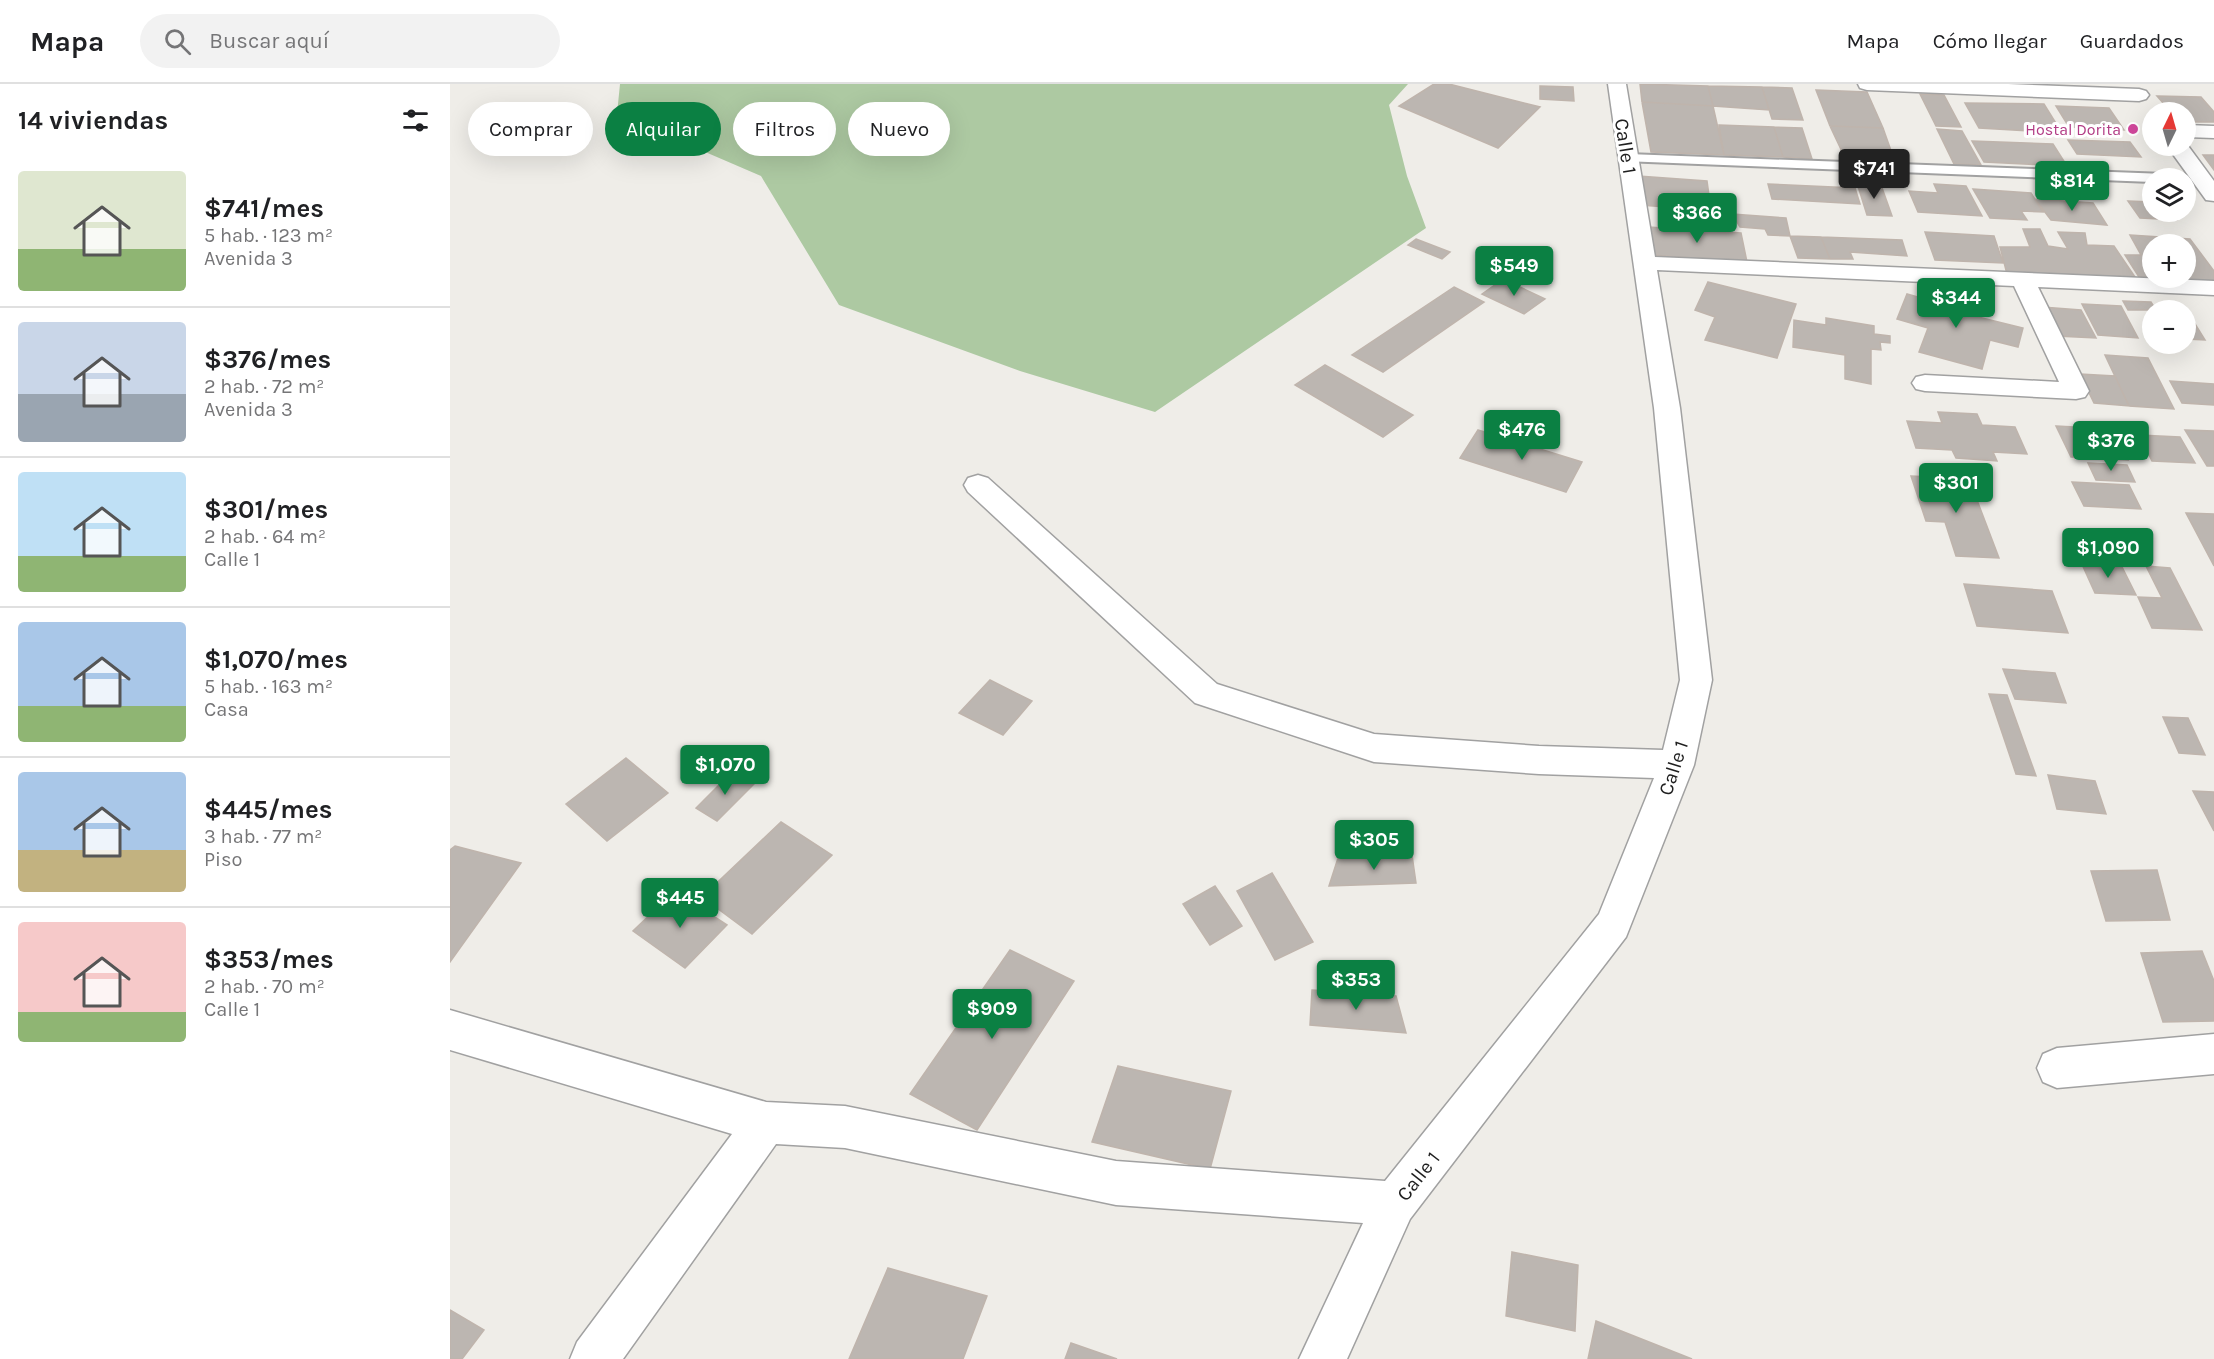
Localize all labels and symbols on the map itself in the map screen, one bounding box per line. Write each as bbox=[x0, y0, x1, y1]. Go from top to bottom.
north arrow bbox=[2142, 102, 2196, 156]
street label: Calle 1 bbox=[1610, 117, 1641, 176]
place label: Hostal Dorita bbox=[2025, 120, 2121, 139]
marker: Hostal Dorita bbox=[2126, 122, 2140, 136]
pin: $741 bbox=[1838, 149, 1910, 200]
pin: $814 bbox=[2036, 161, 2108, 212]
pin: $366 bbox=[1661, 193, 1733, 244]
pin: $549 bbox=[1478, 246, 1550, 297]
pin: $344 bbox=[1920, 278, 1992, 329]
pin: $476 bbox=[1486, 410, 1558, 461]
pin: $376 bbox=[2075, 421, 2147, 472]
pin: $301 bbox=[1920, 463, 1992, 514]
pin: $1,090 bbox=[2059, 528, 2157, 579]
street label: Calle 1 bbox=[1654, 738, 1693, 798]
pin: $1,070 bbox=[676, 745, 774, 796]
pin: $305 bbox=[1338, 820, 1410, 871]
pin: $445 bbox=[644, 878, 716, 929]
pin: $353 bbox=[1320, 960, 1392, 1011]
pin: $909 bbox=[956, 989, 1028, 1040]
street label: Calle 1 bbox=[1392, 1147, 1445, 1205]

